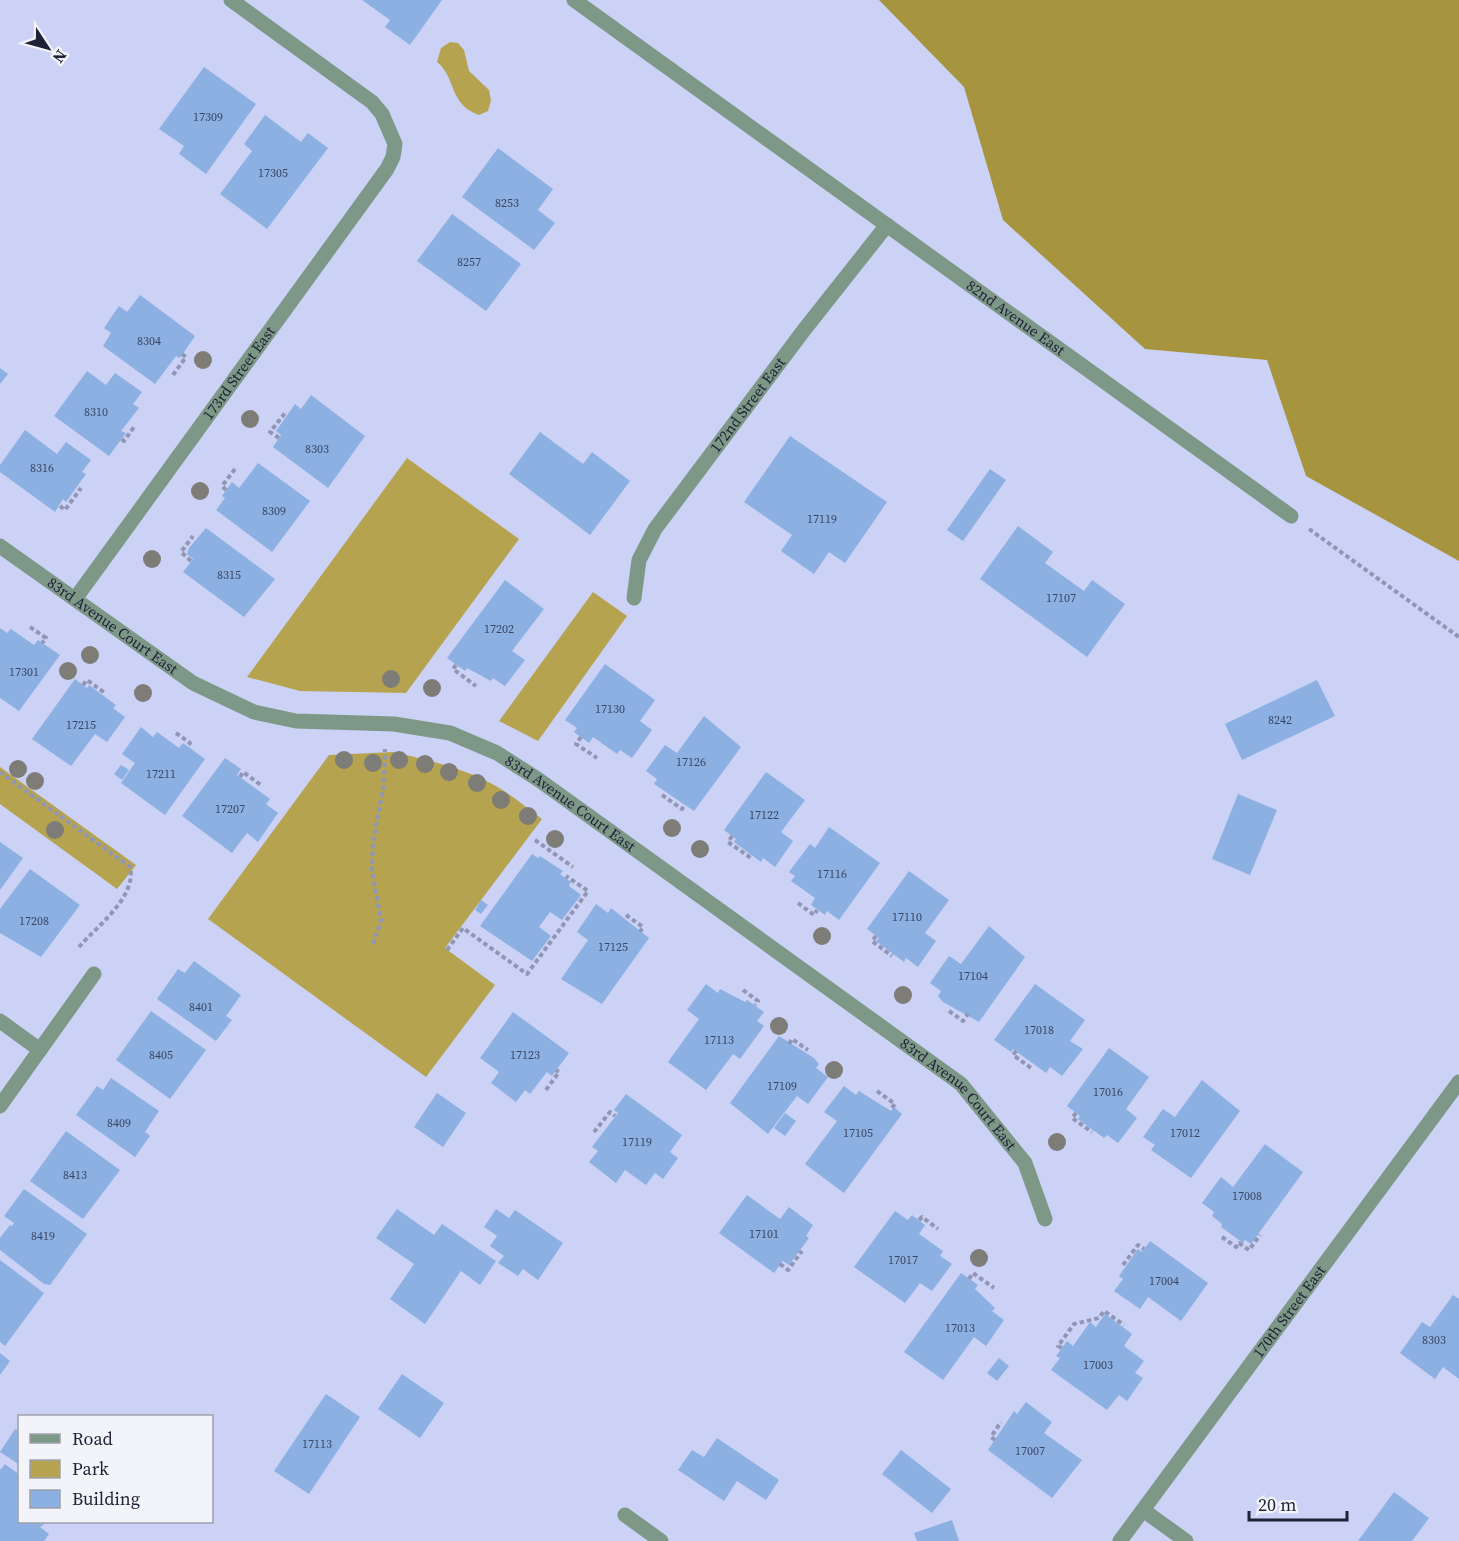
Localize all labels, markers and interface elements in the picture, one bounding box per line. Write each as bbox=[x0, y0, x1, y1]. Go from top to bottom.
north arrow bbox=[18, 18, 78, 78]
text: N bbox=[48, 46, 72, 68]
house number: 17309 bbox=[193, 109, 223, 125]
house number: 17305 bbox=[258, 165, 288, 181]
house number: 8253 bbox=[495, 195, 519, 211]
house number: 8257 bbox=[457, 254, 481, 270]
street label: 82nd Avenue East bbox=[962, 275, 1070, 360]
street label: 173rd Street East bbox=[197, 322, 280, 424]
house number: 8304 bbox=[137, 333, 161, 349]
street label: 172nd Street East bbox=[705, 353, 790, 457]
house number: 8310 bbox=[84, 404, 108, 420]
house number: 8303 bbox=[305, 441, 329, 457]
house number: 8316 bbox=[30, 460, 54, 476]
house number: 8309 bbox=[262, 503, 286, 519]
house number: 17119 bbox=[807, 511, 837, 527]
house number: 8315 bbox=[217, 567, 241, 583]
street label: 83rd Avenue Court East bbox=[43, 572, 182, 679]
house number: 17107 bbox=[1046, 590, 1076, 606]
house number: 17202 bbox=[484, 621, 514, 637]
house number: 17301 bbox=[9, 664, 39, 680]
house number: 17130 bbox=[595, 701, 625, 717]
house number: 8242 bbox=[1268, 712, 1292, 728]
house number: 17215 bbox=[66, 717, 96, 733]
street label: 83rd Avenue Court East bbox=[501, 750, 640, 856]
house number: 17126 bbox=[676, 754, 706, 770]
house number: 17211 bbox=[146, 766, 176, 782]
house number: 17207 bbox=[215, 801, 245, 817]
house number: 17122 bbox=[749, 807, 779, 823]
house number: 17116 bbox=[817, 866, 847, 882]
house number: 17110 bbox=[892, 909, 922, 925]
house number: 17208 bbox=[19, 913, 49, 929]
house number: 17125 bbox=[598, 939, 628, 955]
house number: 17104 bbox=[958, 968, 988, 984]
house number: 8401 bbox=[189, 999, 213, 1015]
house number: 17018 bbox=[1024, 1022, 1054, 1038]
house number: 17113 bbox=[704, 1032, 734, 1048]
street label: 83rd Avenue Court East bbox=[896, 1033, 1022, 1155]
house number: 8405 bbox=[149, 1047, 173, 1063]
house number: 17123 bbox=[510, 1047, 540, 1063]
house number: 17109 bbox=[767, 1078, 797, 1094]
house number: 17016 bbox=[1093, 1084, 1123, 1100]
house number: 8409 bbox=[107, 1115, 131, 1131]
house number: 17105 bbox=[843, 1125, 873, 1141]
house number: 17012 bbox=[1170, 1125, 1200, 1141]
house number: 17119 bbox=[622, 1134, 652, 1150]
house number: 8413 bbox=[63, 1167, 87, 1183]
house number: 17008 bbox=[1232, 1188, 1262, 1204]
house number: 17101 bbox=[749, 1226, 779, 1242]
house number: 8419 bbox=[31, 1228, 55, 1244]
house number: 17017 bbox=[888, 1252, 918, 1268]
street label: 170th Street East bbox=[1248, 1261, 1330, 1362]
house number: 17004 bbox=[1149, 1273, 1179, 1289]
house number: 17013 bbox=[945, 1320, 975, 1336]
house number: 8303 bbox=[1422, 1332, 1446, 1348]
house number: 17003 bbox=[1083, 1357, 1113, 1373]
legend bbox=[18, 1415, 213, 1523]
text: Road bbox=[72, 1426, 113, 1451]
house number: 17113 bbox=[302, 1436, 332, 1452]
house number: 17007 bbox=[1015, 1443, 1045, 1459]
text: Park bbox=[72, 1456, 109, 1481]
scale bar bbox=[1249, 1484, 1346, 1522]
text: Building bbox=[72, 1486, 140, 1511]
text: 20 m bbox=[1258, 1492, 1296, 1517]

